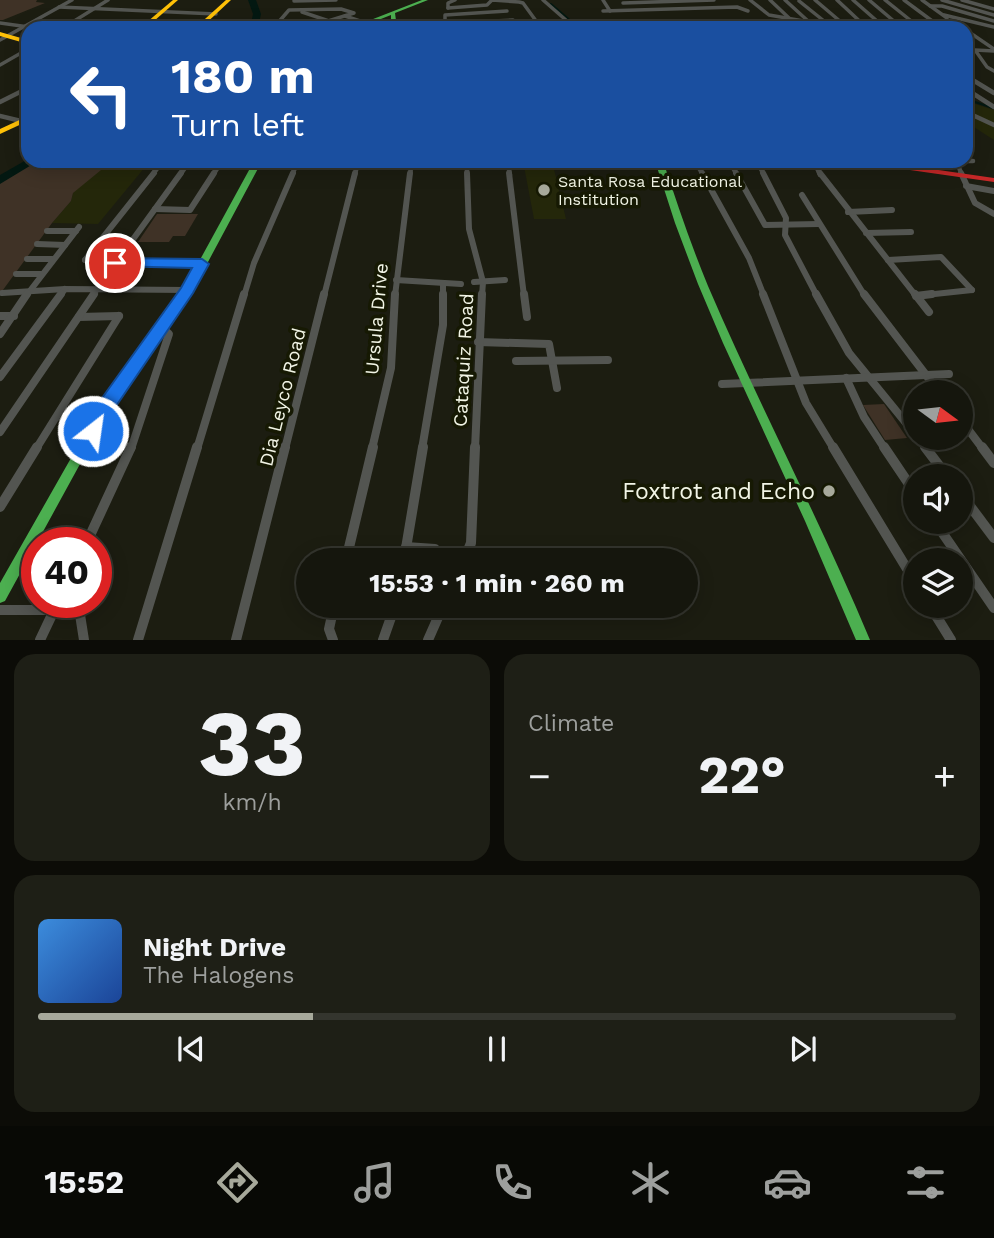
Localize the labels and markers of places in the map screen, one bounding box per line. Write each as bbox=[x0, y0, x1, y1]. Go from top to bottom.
place label: Santa Rosa Educational Institution bbox=[558, 172, 742, 209]
marker: Santa Rosa Educational Institution bbox=[536, 182, 552, 198]
pin bbox=[85, 233, 145, 293]
place label: Foxtrot and Echo bbox=[622, 478, 815, 505]
marker: Foxtrot and Echo bbox=[821, 483, 837, 499]

